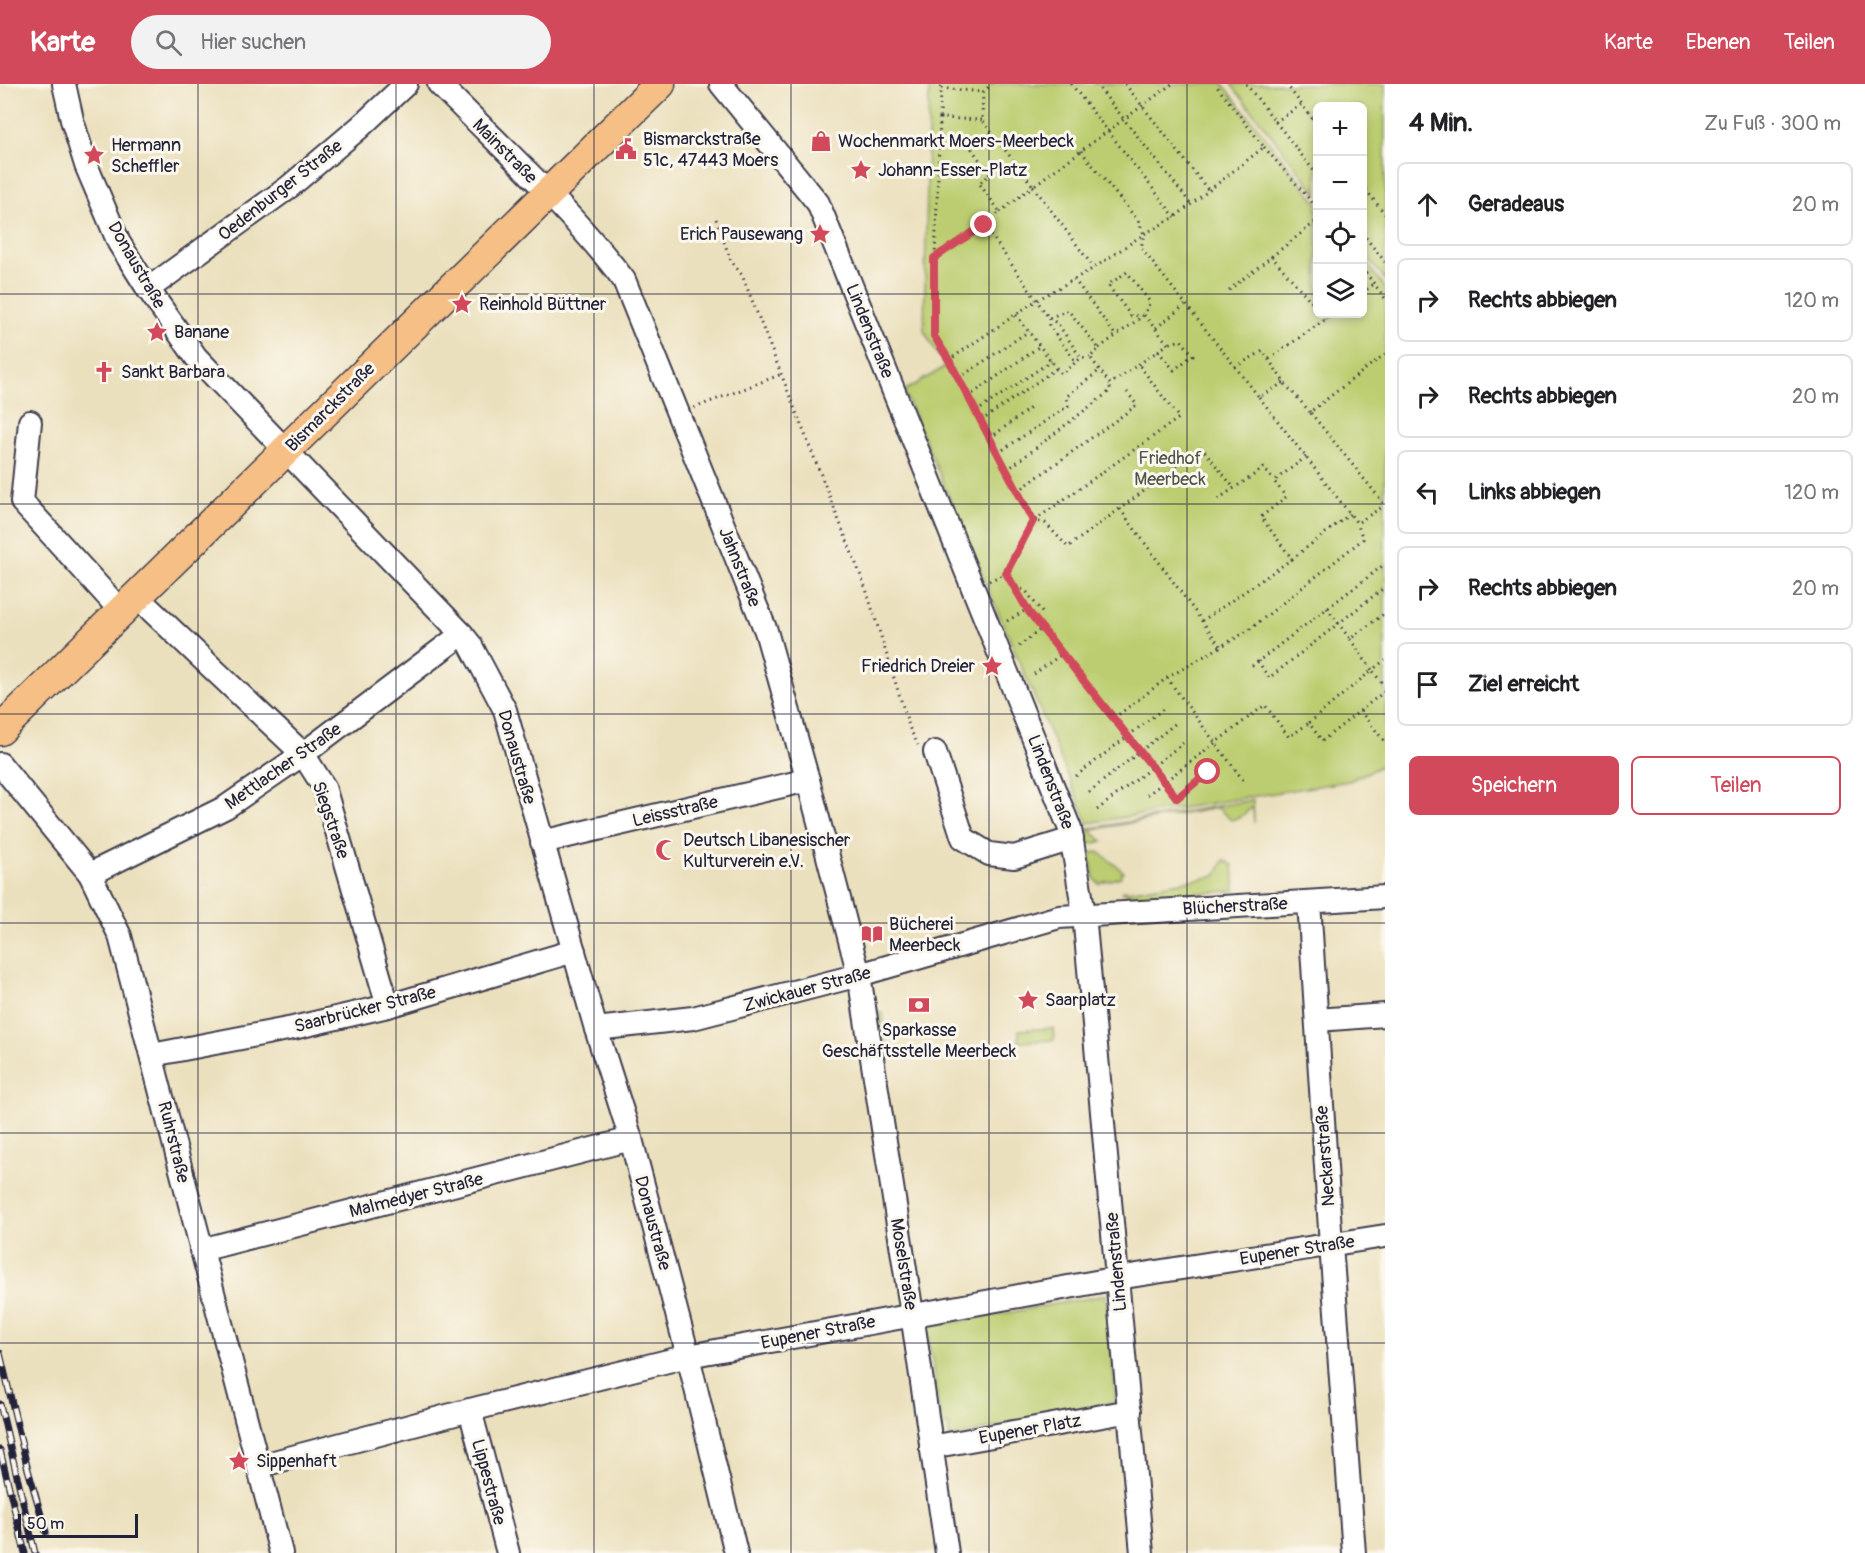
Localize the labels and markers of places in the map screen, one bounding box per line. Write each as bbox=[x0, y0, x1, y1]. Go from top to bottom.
place label: Bismarckstraße 51c, 47443 Moers bbox=[643, 128, 778, 172]
shop icon: Wochenmarkt Moers-Meerbeck bbox=[809, 129, 833, 153]
place label: Wochenmarkt Moers-Meerbeck bbox=[838, 130, 1074, 153]
place label: Hermann Scheffler bbox=[111, 134, 181, 178]
public building icon: Bismarckstraße 51c, 47443 Moers bbox=[614, 137, 638, 161]
place icon: Hermann Scheffler bbox=[82, 143, 106, 167]
place icon: Johann-Esser-Platz bbox=[849, 158, 873, 182]
place label: Johann-Esser-Platz bbox=[878, 159, 1027, 182]
place icon: Erich Pausewang bbox=[808, 222, 832, 246]
place label: Erich Pausewang bbox=[680, 223, 803, 246]
place icon: Reinhold Büttner bbox=[450, 292, 474, 316]
place label: Reinhold Büttner bbox=[479, 293, 607, 316]
place icon: Banane bbox=[145, 320, 169, 344]
place label: Banane bbox=[174, 321, 229, 344]
church icon: Sankt Barbara bbox=[92, 360, 116, 384]
place label: Sankt Barbara bbox=[121, 361, 225, 384]
place icon: Friedrich Dreier bbox=[980, 654, 1004, 678]
place label: Friedrich Dreier bbox=[861, 655, 976, 678]
place label: Deutsch Libanesischer Kulturverein e.V. bbox=[683, 829, 851, 873]
mosque icon: Deutsch Libanesischer Kulturverein e.V. bbox=[654, 838, 678, 862]
place label: Bücherei Meerbeck bbox=[889, 913, 961, 957]
library icon: Bücherei Meerbeck bbox=[860, 922, 884, 946]
place icon: Saarplatz bbox=[1016, 988, 1040, 1012]
place label: Saarplatz bbox=[1045, 989, 1116, 1012]
bank icon: Sparkasse Geschäftsstelle Meerbeck bbox=[907, 993, 931, 1017]
place label: Sparkasse Geschäftsstelle Meerbeck bbox=[822, 1019, 1017, 1063]
place icon: Sippenhaft bbox=[227, 1449, 251, 1473]
place label: Sippenhaft bbox=[256, 1450, 338, 1473]

